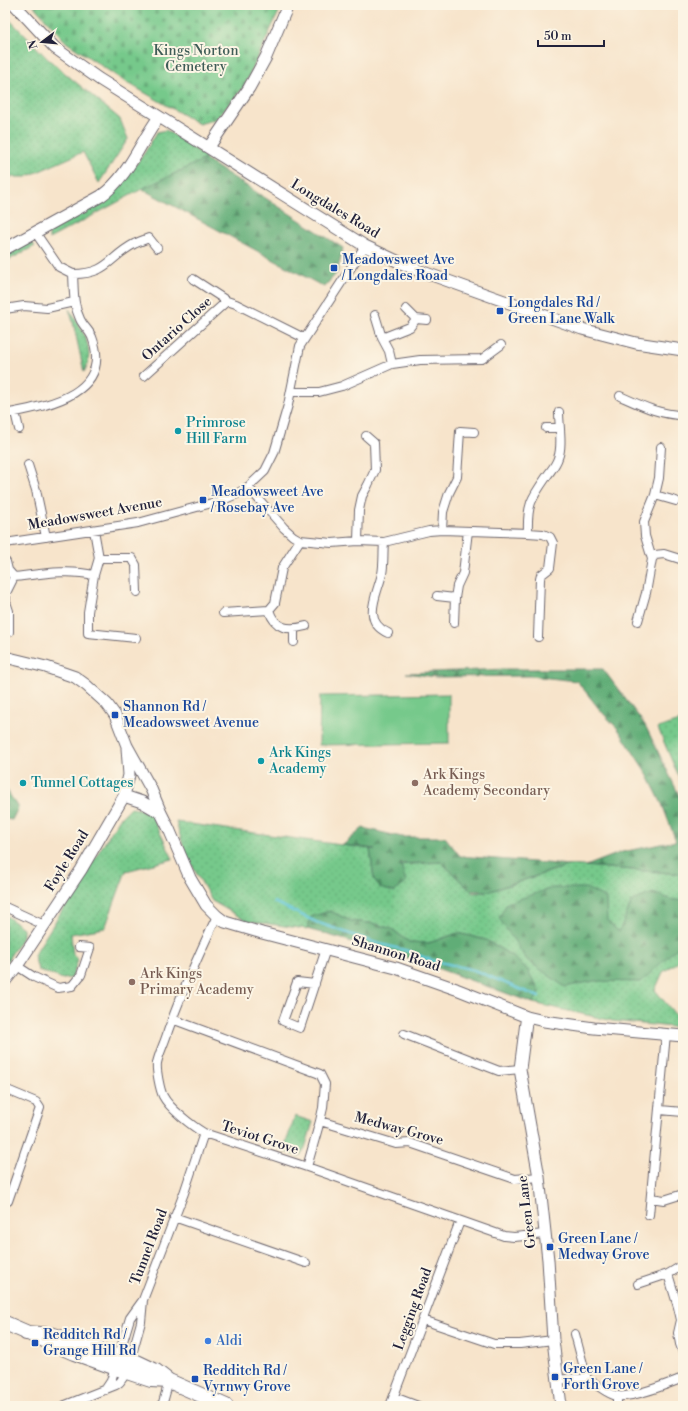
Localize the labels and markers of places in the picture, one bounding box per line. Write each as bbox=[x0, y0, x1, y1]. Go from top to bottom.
place label: Meadowsweet Ave / Longdales Road bbox=[341, 251, 455, 285]
marker: Meadowsweet Ave / Longdales Road bbox=[329, 263, 339, 273]
place label: Longdales Rd / Green Lane Walk bbox=[508, 294, 615, 328]
marker: Longdales Rd / Green Lane Walk bbox=[495, 306, 505, 316]
place label: Primrose Hill Farm bbox=[186, 414, 247, 448]
marker: Primrose Hill Farm bbox=[173, 426, 183, 436]
place label: Meadowsweet Ave / Rosebay Ave bbox=[210, 483, 324, 517]
marker: Meadowsweet Ave / Rosebay Ave bbox=[198, 495, 208, 505]
place label: Shannon Rd / Meadowsweet Avenue bbox=[123, 698, 259, 732]
marker: Shannon Rd / Meadowsweet Avenue bbox=[110, 710, 120, 720]
place label: Ark Kings Academy bbox=[268, 744, 331, 778]
marker: Ark Kings Academy bbox=[256, 756, 266, 766]
place label: Ark Kings Academy Secondary bbox=[422, 766, 550, 800]
place label: Tunnel Cottages bbox=[31, 774, 133, 792]
marker: Tunnel Cottages bbox=[18, 778, 28, 788]
marker: Ark Kings Academy Secondary bbox=[410, 778, 420, 788]
place label: Ark Kings Primary Academy bbox=[139, 965, 254, 999]
marker: Ark Kings Primary Academy bbox=[127, 977, 137, 987]
place label: Green Lane / Medway Grove bbox=[558, 1230, 650, 1264]
marker: Green Lane / Medway Grove bbox=[545, 1242, 555, 1252]
place label: Redditch Rd / Grange Hill Rd bbox=[43, 1326, 136, 1360]
place label: Aldi bbox=[215, 1332, 243, 1350]
marker: Aldi bbox=[203, 1336, 213, 1346]
marker: Redditch Rd / Grange Hill Rd bbox=[30, 1338, 40, 1348]
place label: Green Lane / Forth Grove bbox=[563, 1360, 643, 1394]
place label: Redditch Rd / Vyrnwy Grove bbox=[202, 1362, 291, 1396]
marker: Green Lane / Forth Grove bbox=[550, 1372, 560, 1382]
marker: Redditch Rd / Vyrnwy Grove bbox=[190, 1374, 200, 1384]

